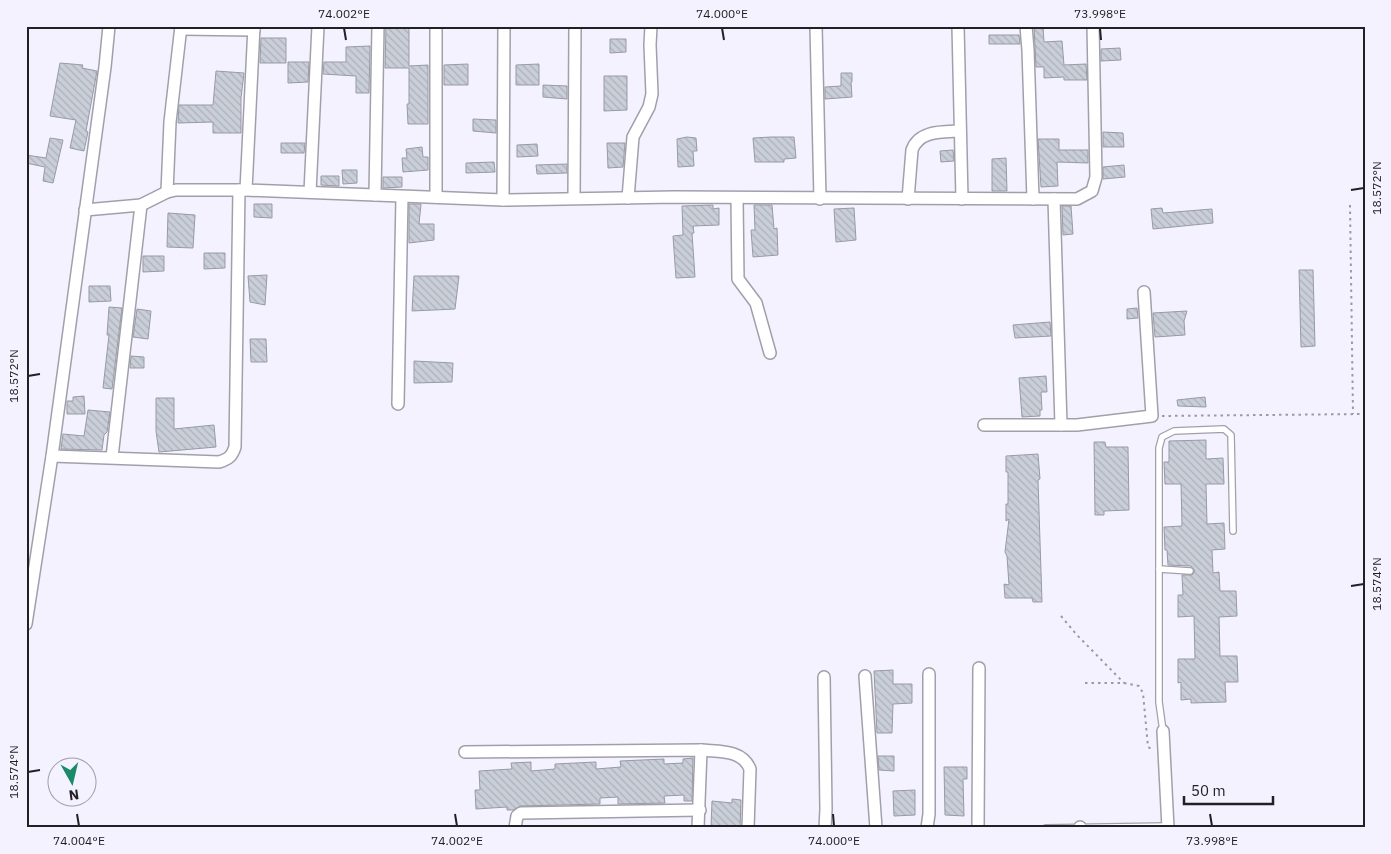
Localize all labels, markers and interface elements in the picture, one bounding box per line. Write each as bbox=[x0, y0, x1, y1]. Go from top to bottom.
text: 74.002°E bbox=[318, 6, 370, 21]
text: 74.000°E bbox=[696, 6, 748, 21]
text: 73.998°E bbox=[1074, 6, 1126, 21]
text: 18.572°N bbox=[1369, 161, 1384, 215]
text: 18.572°N bbox=[6, 349, 21, 403]
text: 18.574°N bbox=[1369, 557, 1384, 611]
text: 18.574°N bbox=[6, 745, 21, 799]
north arrow bbox=[48, 756, 98, 806]
scale bar bbox=[1184, 774, 1272, 806]
text: 50 m bbox=[1191, 781, 1226, 800]
text: N bbox=[68, 785, 80, 804]
text: 74.004°E bbox=[53, 833, 105, 848]
text: 74.002°E bbox=[431, 833, 483, 848]
text: 74.000°E bbox=[808, 833, 860, 848]
text: 73.998°E bbox=[1186, 833, 1238, 848]

